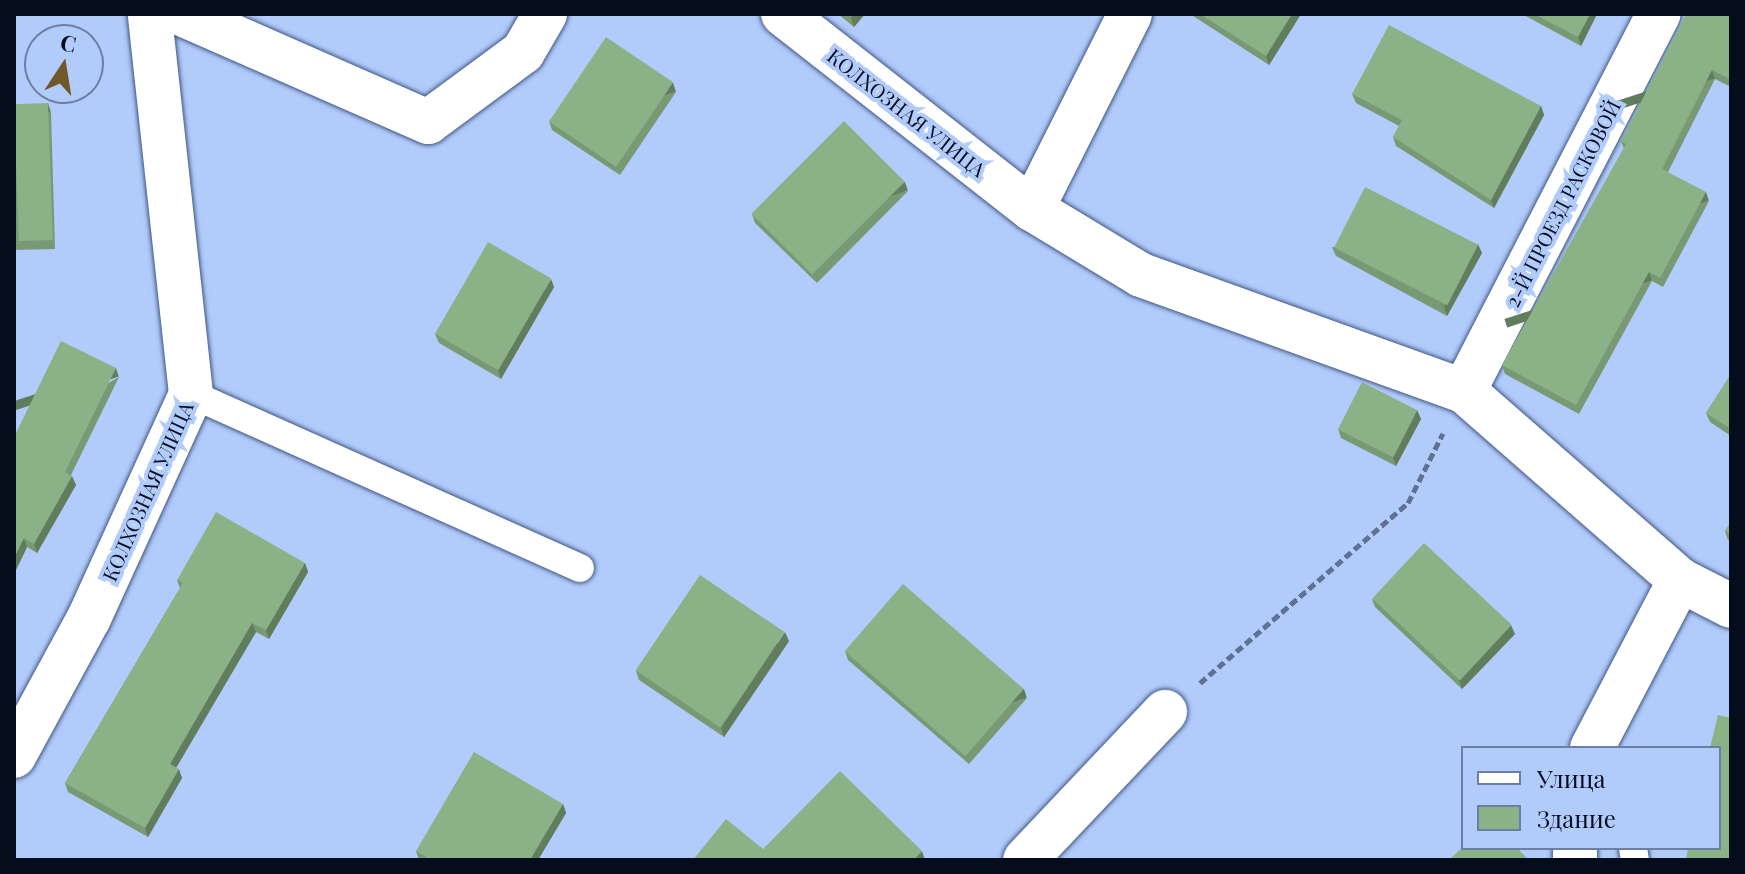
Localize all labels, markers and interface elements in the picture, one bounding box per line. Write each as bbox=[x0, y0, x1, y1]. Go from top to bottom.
north arrow bbox=[24, 24, 104, 104]
text: С bbox=[58, 26, 79, 59]
street label: КОЛХОЗНАЯ УЛИЦА bbox=[823, 43, 991, 181]
street label: 2-Й ПРОЕЗД РАСКОВОЙ bbox=[1499, 96, 1625, 310]
street label: КОЛХОЗНАЯ УЛИЦА bbox=[97, 398, 197, 584]
legend bbox=[1461, 746, 1721, 850]
text: Улица bbox=[1537, 762, 1606, 794]
text: Здание bbox=[1537, 802, 1616, 834]

